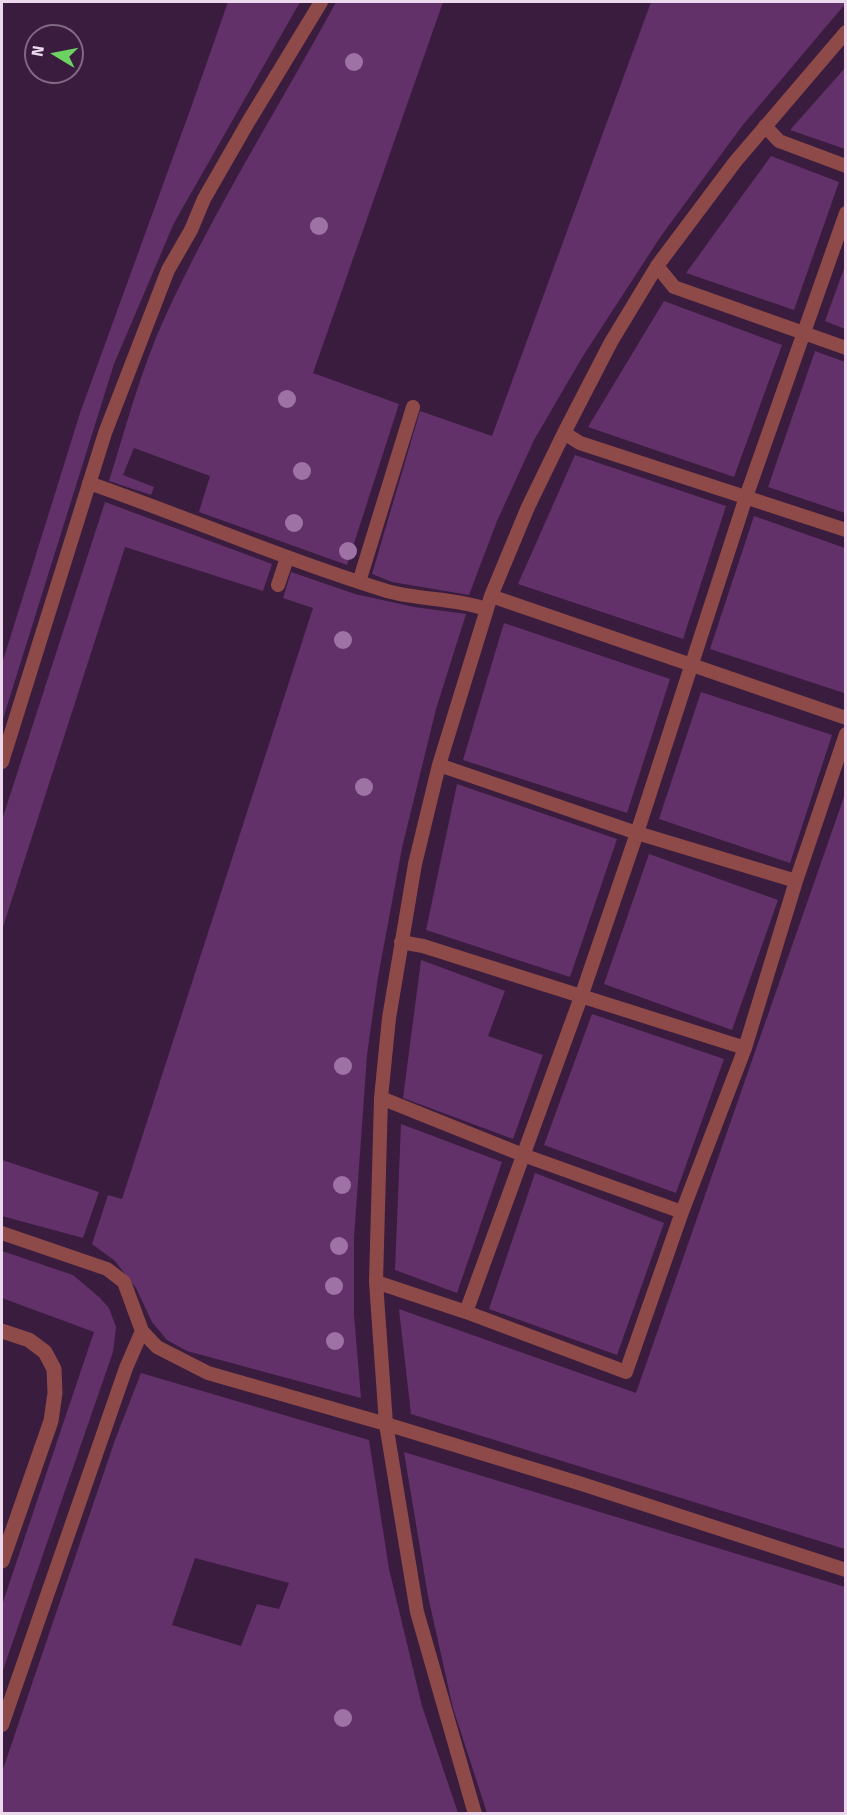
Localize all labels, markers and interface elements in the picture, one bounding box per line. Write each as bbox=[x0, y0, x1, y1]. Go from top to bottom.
north arrow bbox=[24, 24, 84, 84]
text: N bbox=[27, 44, 48, 58]

